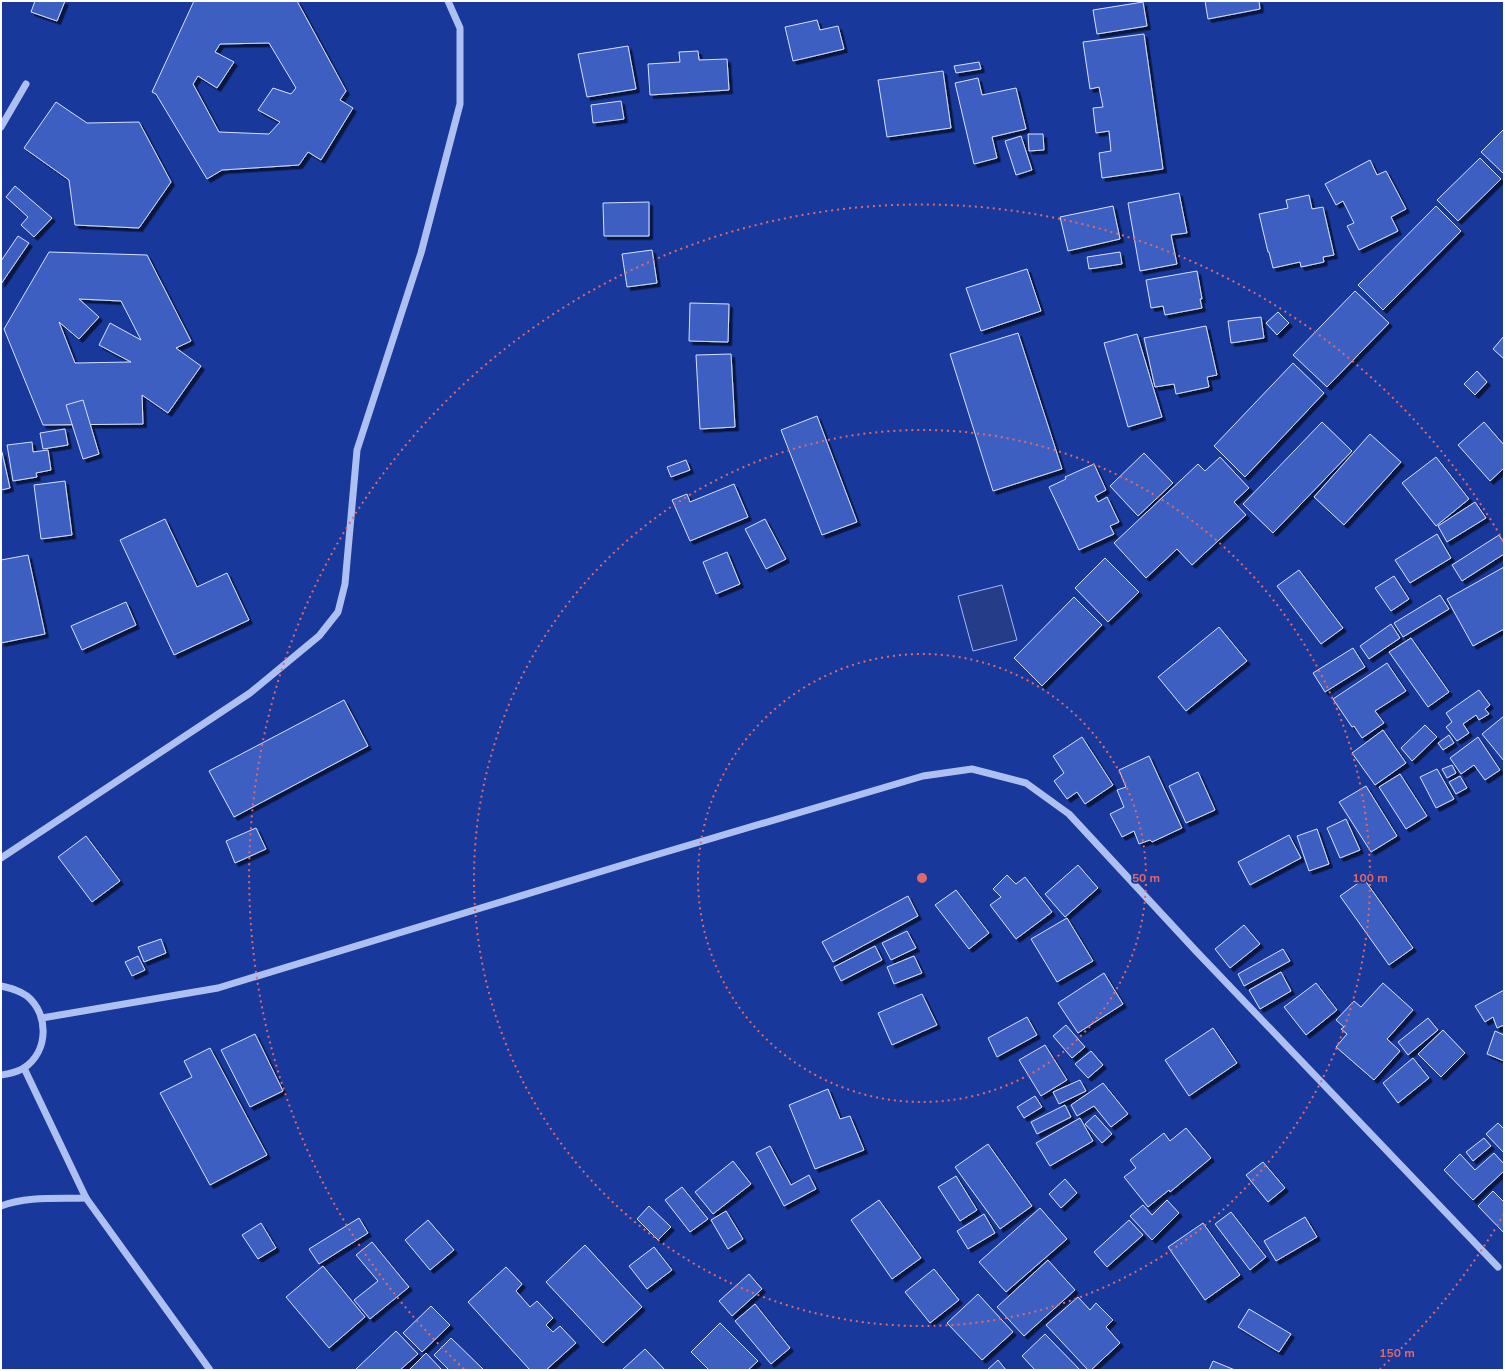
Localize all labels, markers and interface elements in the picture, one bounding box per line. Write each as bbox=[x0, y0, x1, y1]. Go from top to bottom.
text: 50 m bbox=[1132, 870, 1160, 886]
text: 100 m bbox=[1352, 870, 1388, 886]
centre of rings bbox=[915, 871, 929, 885]
text: 150 m bbox=[1379, 1345, 1415, 1361]

